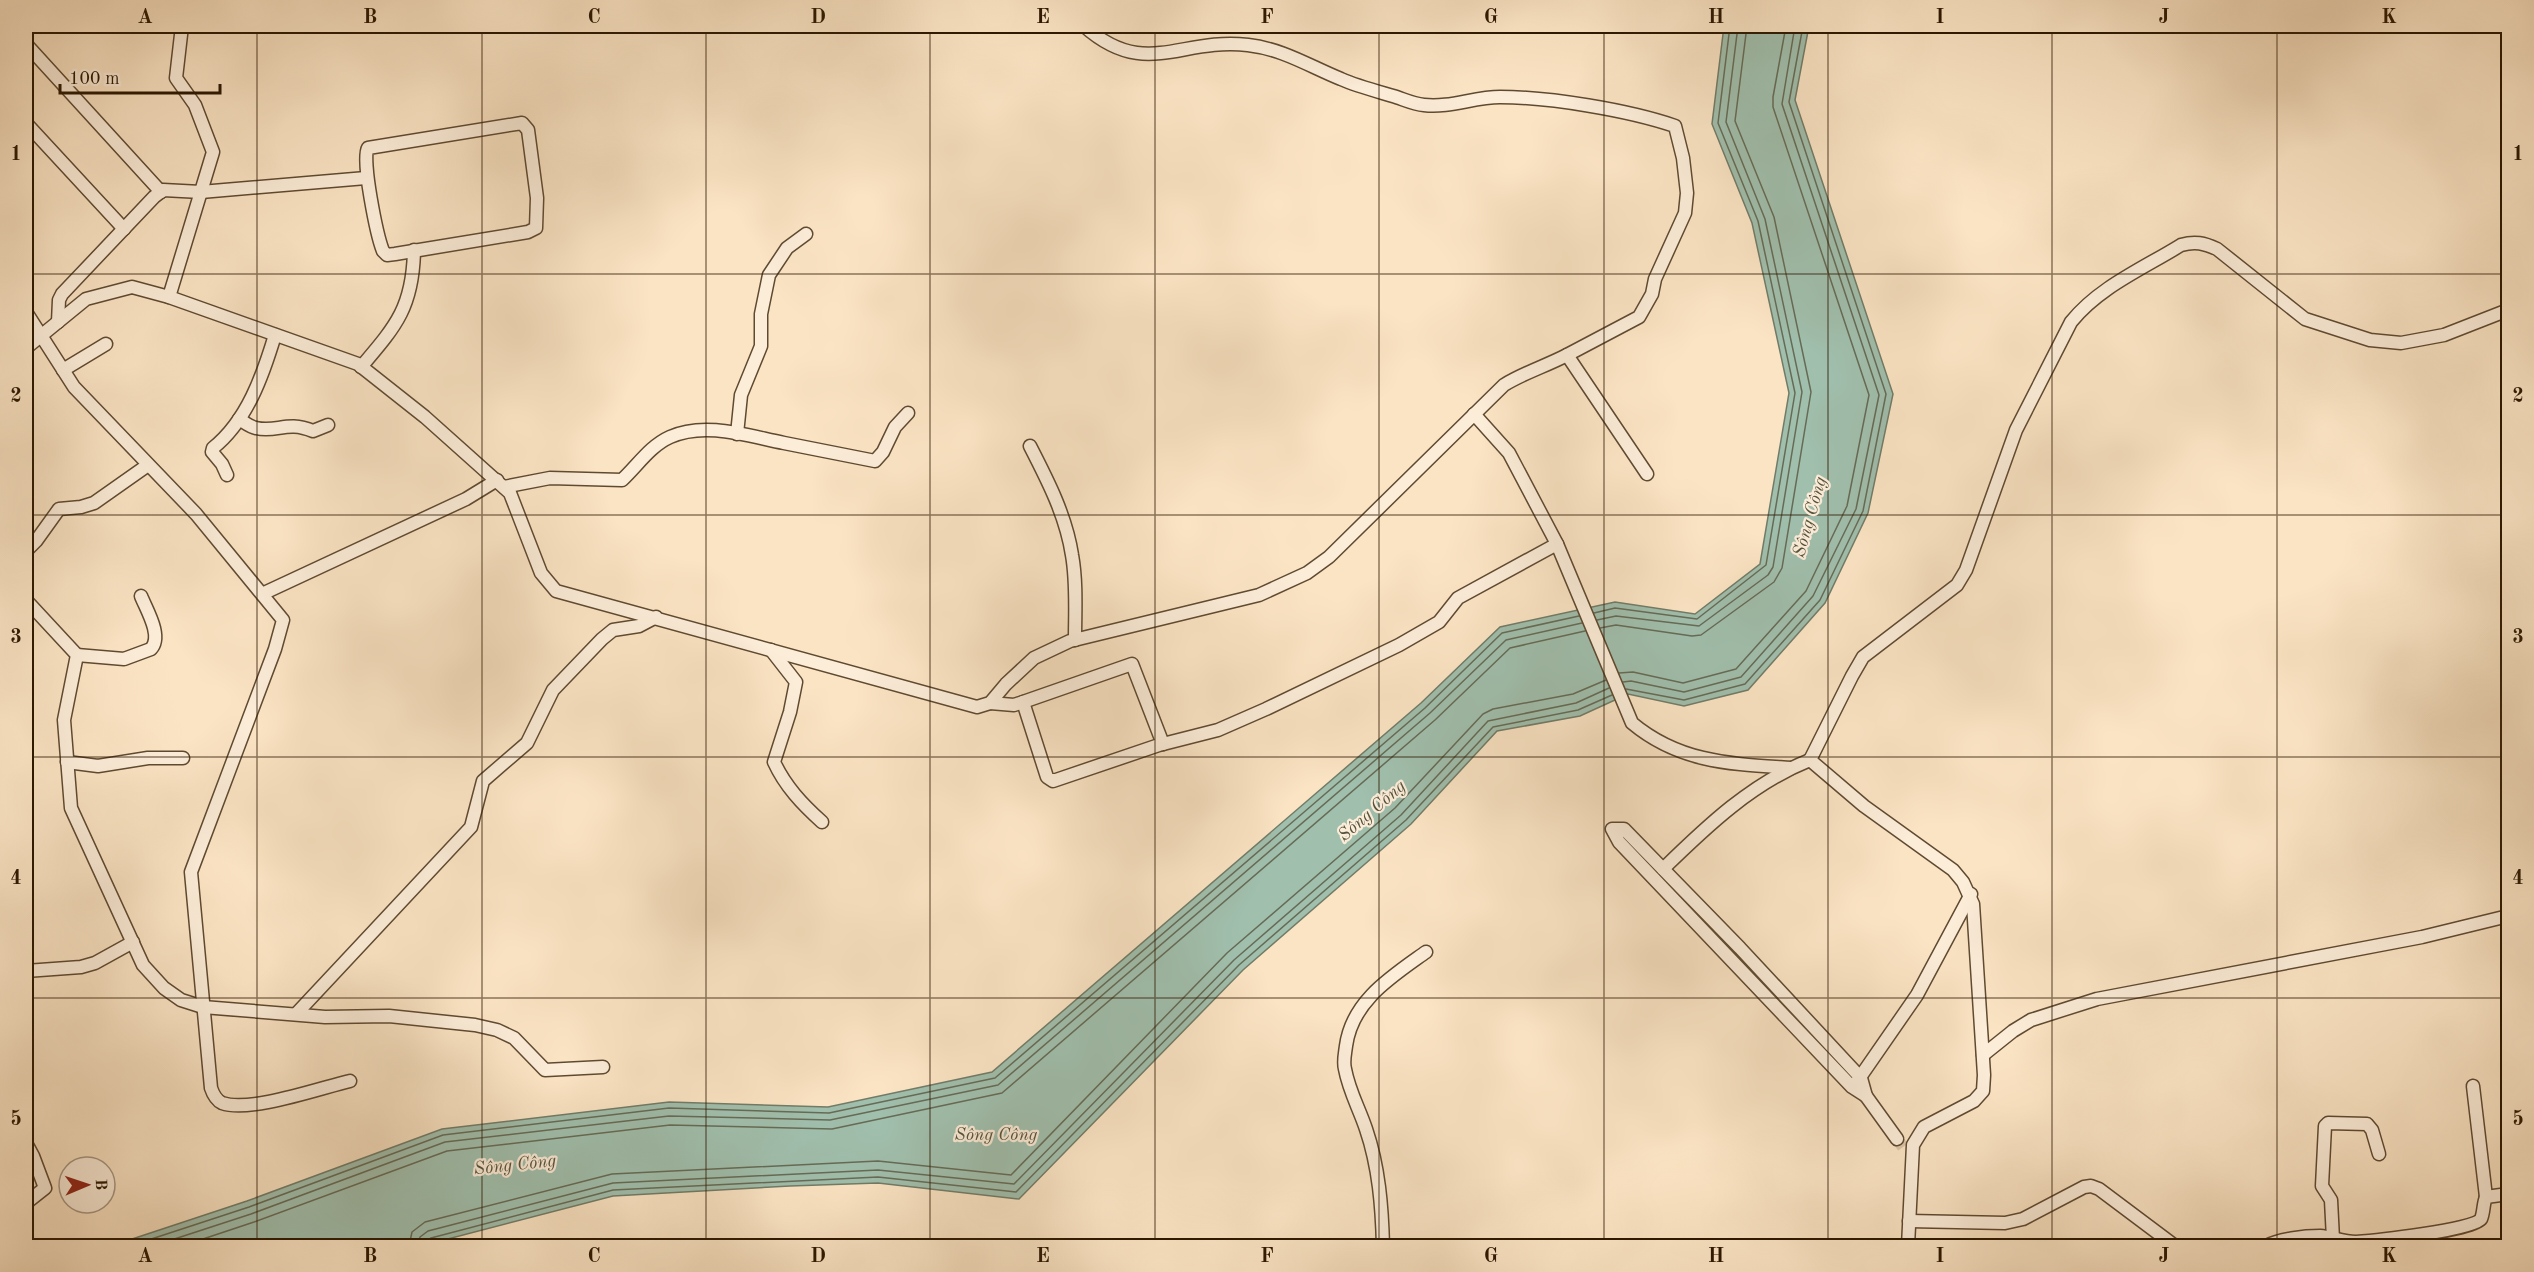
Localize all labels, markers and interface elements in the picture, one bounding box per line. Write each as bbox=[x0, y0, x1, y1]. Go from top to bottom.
text: A bbox=[137, 8, 153, 28]
text: B bbox=[363, 8, 377, 28]
text: C bbox=[587, 8, 601, 28]
text: D bbox=[810, 8, 826, 28]
text: E bbox=[1036, 8, 1050, 28]
text: F bbox=[1260, 8, 1274, 28]
text: G bbox=[1484, 8, 1498, 28]
text: H bbox=[1708, 8, 1724, 28]
text: I bbox=[1936, 8, 1944, 28]
text: J bbox=[2159, 8, 2170, 28]
text: K bbox=[2381, 8, 2397, 28]
scale bar bbox=[60, 57, 220, 95]
text: 100 m bbox=[69, 70, 120, 88]
text: 1 bbox=[10, 145, 22, 165]
text: 1 bbox=[2512, 145, 2524, 165]
text: 2 bbox=[10, 387, 22, 407]
text: 2 bbox=[2512, 387, 2524, 407]
water label: Sông Công bbox=[1790, 474, 1830, 559]
text: 3 bbox=[10, 628, 22, 648]
text: 3 bbox=[2512, 628, 2524, 648]
water label: Sông Công bbox=[1335, 777, 1409, 845]
text: 4 bbox=[10, 869, 22, 889]
text: 4 bbox=[2512, 869, 2524, 889]
text: 5 bbox=[10, 1109, 22, 1130]
text: 5 bbox=[2512, 1109, 2524, 1130]
water label: Sông Công bbox=[955, 1126, 1038, 1144]
water label: Sông Công bbox=[473, 1152, 557, 1178]
north arrow bbox=[57, 1155, 117, 1215]
text: B bbox=[92, 1179, 108, 1191]
text: A bbox=[137, 1247, 153, 1267]
text: B bbox=[363, 1247, 377, 1267]
text: C bbox=[587, 1247, 601, 1267]
text: D bbox=[810, 1247, 826, 1267]
text: E bbox=[1036, 1247, 1050, 1267]
text: F bbox=[1260, 1247, 1274, 1267]
text: G bbox=[1484, 1247, 1498, 1267]
text: H bbox=[1708, 1247, 1724, 1267]
text: I bbox=[1936, 1247, 1944, 1267]
text: J bbox=[2159, 1247, 2170, 1267]
text: K bbox=[2381, 1247, 2397, 1267]

